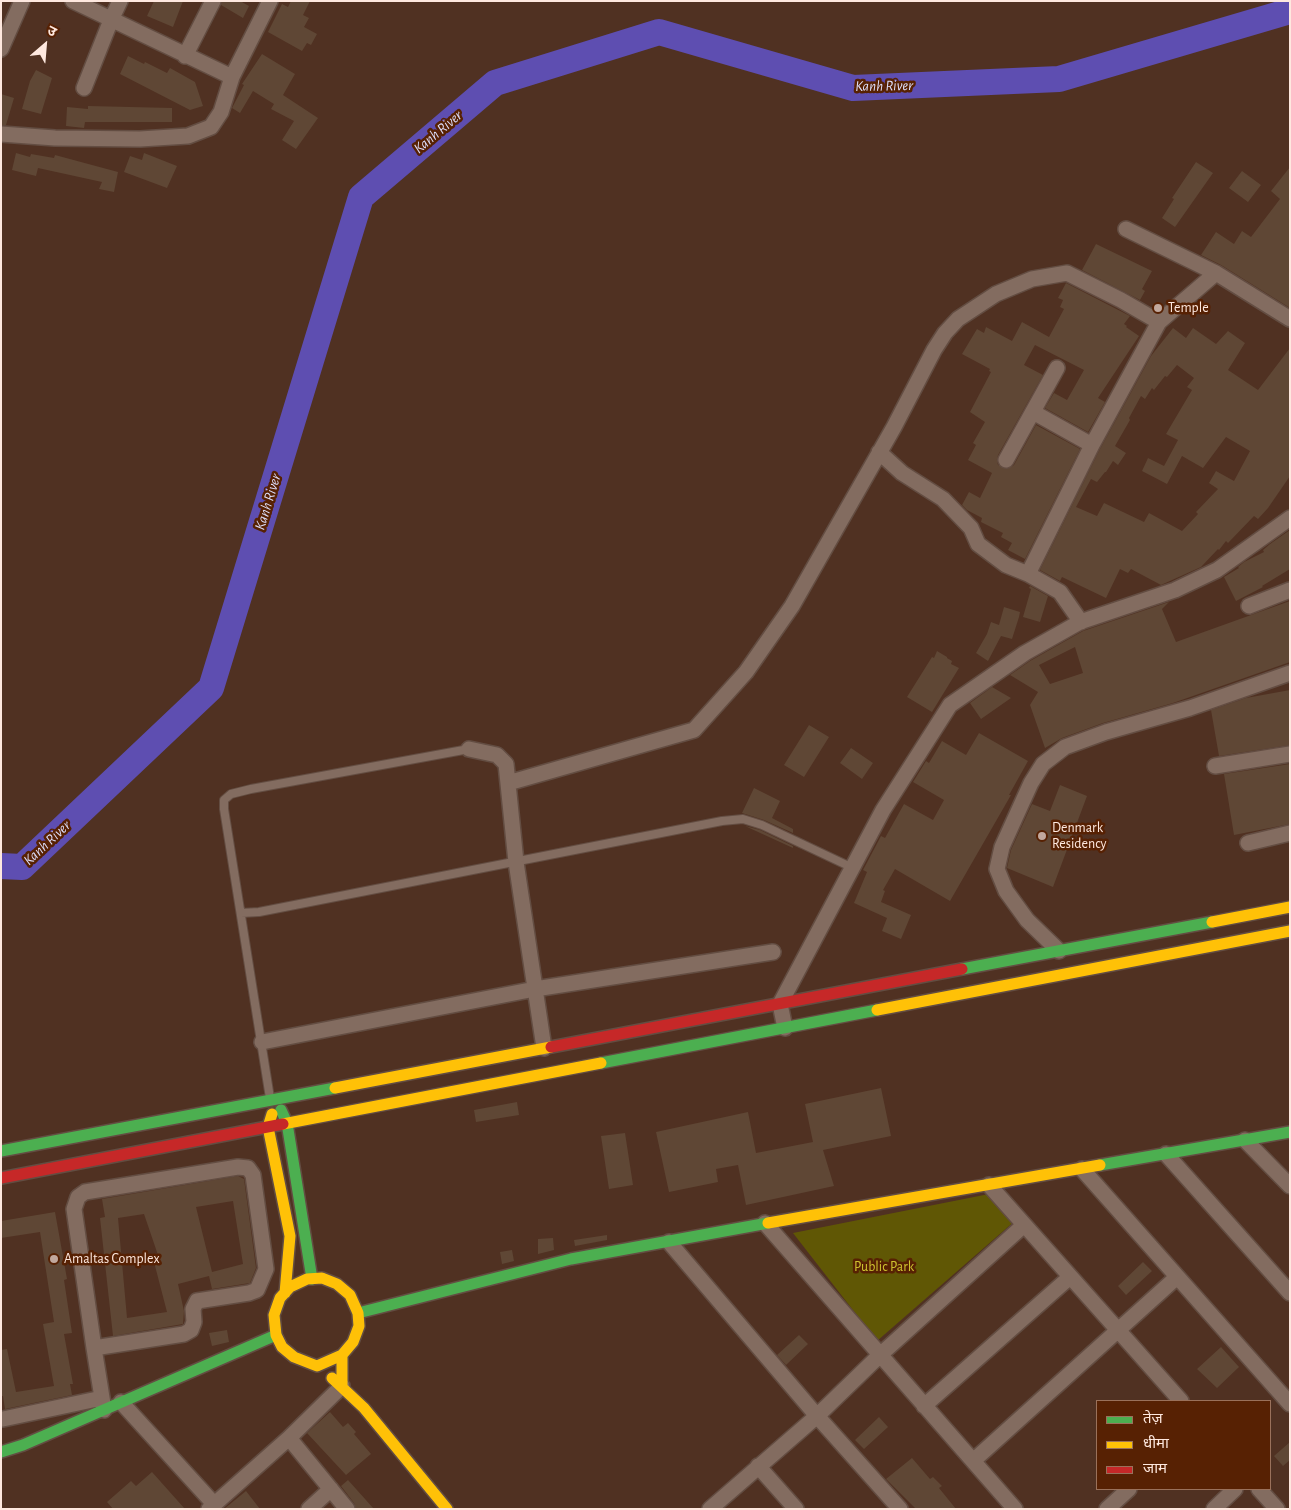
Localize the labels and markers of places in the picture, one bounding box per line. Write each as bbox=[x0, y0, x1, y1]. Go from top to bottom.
place label: Temple bbox=[1168, 300, 1209, 316]
marker: Temple bbox=[1152, 302, 1164, 314]
place label: Denmark Residency bbox=[1052, 820, 1107, 852]
marker: Denmark Residency bbox=[1036, 830, 1048, 842]
place label: Amaltas Complex bbox=[64, 1251, 160, 1267]
marker: Amaltas Complex bbox=[48, 1253, 60, 1265]

